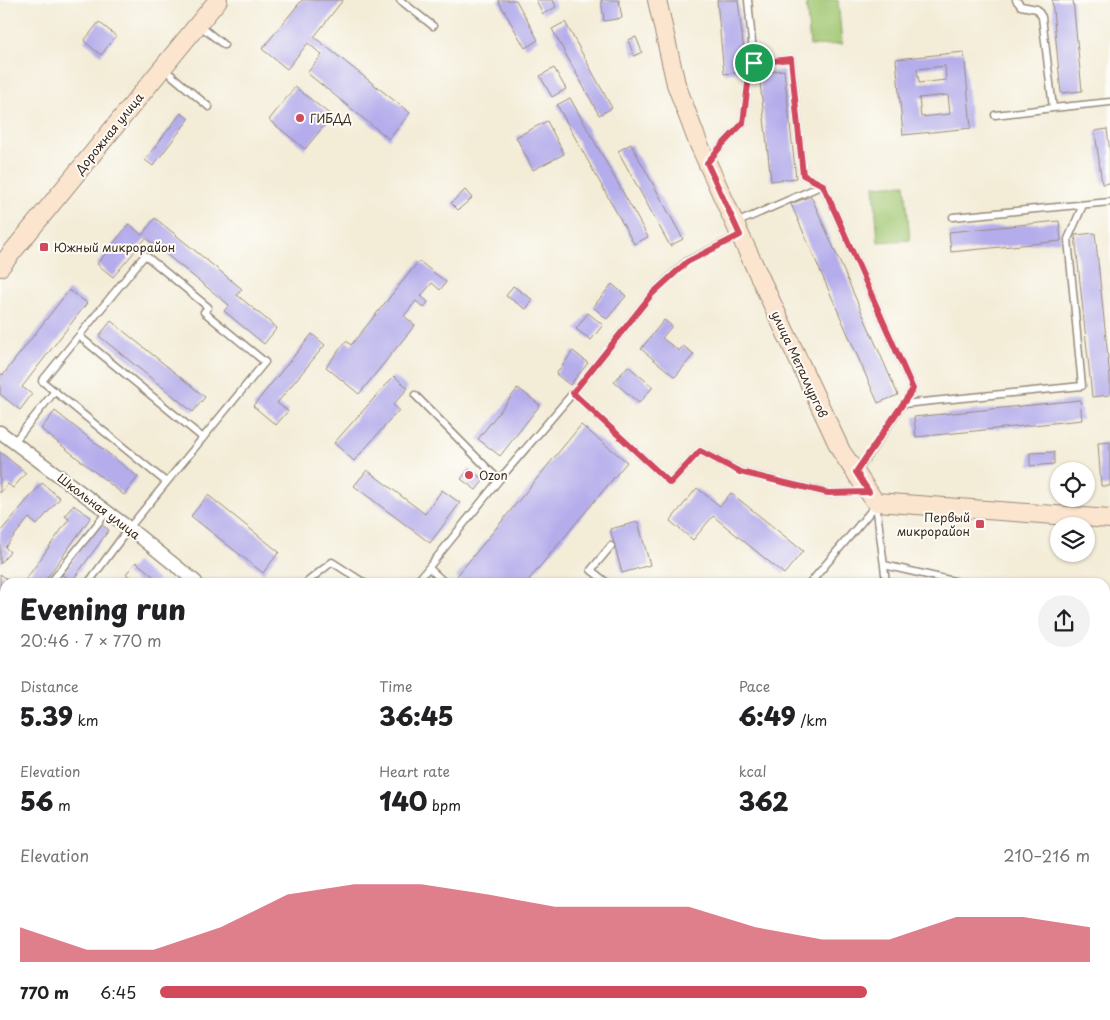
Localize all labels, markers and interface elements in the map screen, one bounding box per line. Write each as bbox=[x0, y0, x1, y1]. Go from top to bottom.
pin bbox=[733, 42, 775, 84]
icon: arrive bbox=[740, 49, 768, 77]
street label: Дорожная улица bbox=[70, 88, 148, 178]
place label: ГИБДД bbox=[310, 109, 352, 127]
marker: ГИБДД bbox=[294, 112, 306, 124]
place label: Южный микрорайон bbox=[54, 238, 175, 256]
marker: Южный микрорайон bbox=[38, 241, 50, 253]
street label: улица Металлургов bbox=[767, 308, 833, 421]
map controls bbox=[1050, 462, 1095, 562]
button: locate bbox=[1050, 462, 1095, 507]
place label: Ozon bbox=[479, 466, 508, 484]
street label: Школьная улица bbox=[54, 469, 145, 543]
marker: Ozon bbox=[463, 469, 475, 481]
place label: Первый микрорайон bbox=[897, 508, 970, 540]
button: layers bbox=[1050, 517, 1095, 562]
marker: Первый микрорайон bbox=[974, 518, 986, 530]
text: Evening run bbox=[20, 587, 186, 630]
button: share bbox=[1038, 595, 1090, 647]
text: 20:46 · 7 × 770 m bbox=[20, 628, 162, 652]
text: Distance bbox=[20, 676, 79, 697]
text: Time bbox=[379, 676, 412, 697]
text: Pace bbox=[739, 676, 770, 697]
text: 5.39 bbox=[20, 697, 73, 735]
text: 36:45 bbox=[379, 697, 454, 735]
text: 6:49 bbox=[739, 697, 796, 735]
text: km bbox=[73, 710, 99, 731]
text: /km bbox=[796, 710, 827, 731]
text: Elevation bbox=[20, 761, 80, 782]
text: Heart rate bbox=[379, 761, 450, 782]
text: kcal bbox=[739, 761, 767, 782]
text: 56 bbox=[20, 782, 53, 820]
text: 140 bbox=[379, 782, 427, 820]
text: 362 bbox=[739, 782, 788, 820]
text: m bbox=[53, 795, 71, 816]
text: bpm bbox=[427, 795, 461, 816]
text: Elevation bbox=[20, 843, 89, 867]
text: 210–216 m bbox=[1003, 843, 1090, 867]
text: 770 m bbox=[20, 980, 69, 1004]
text: 6:45 bbox=[100, 980, 136, 1004]

